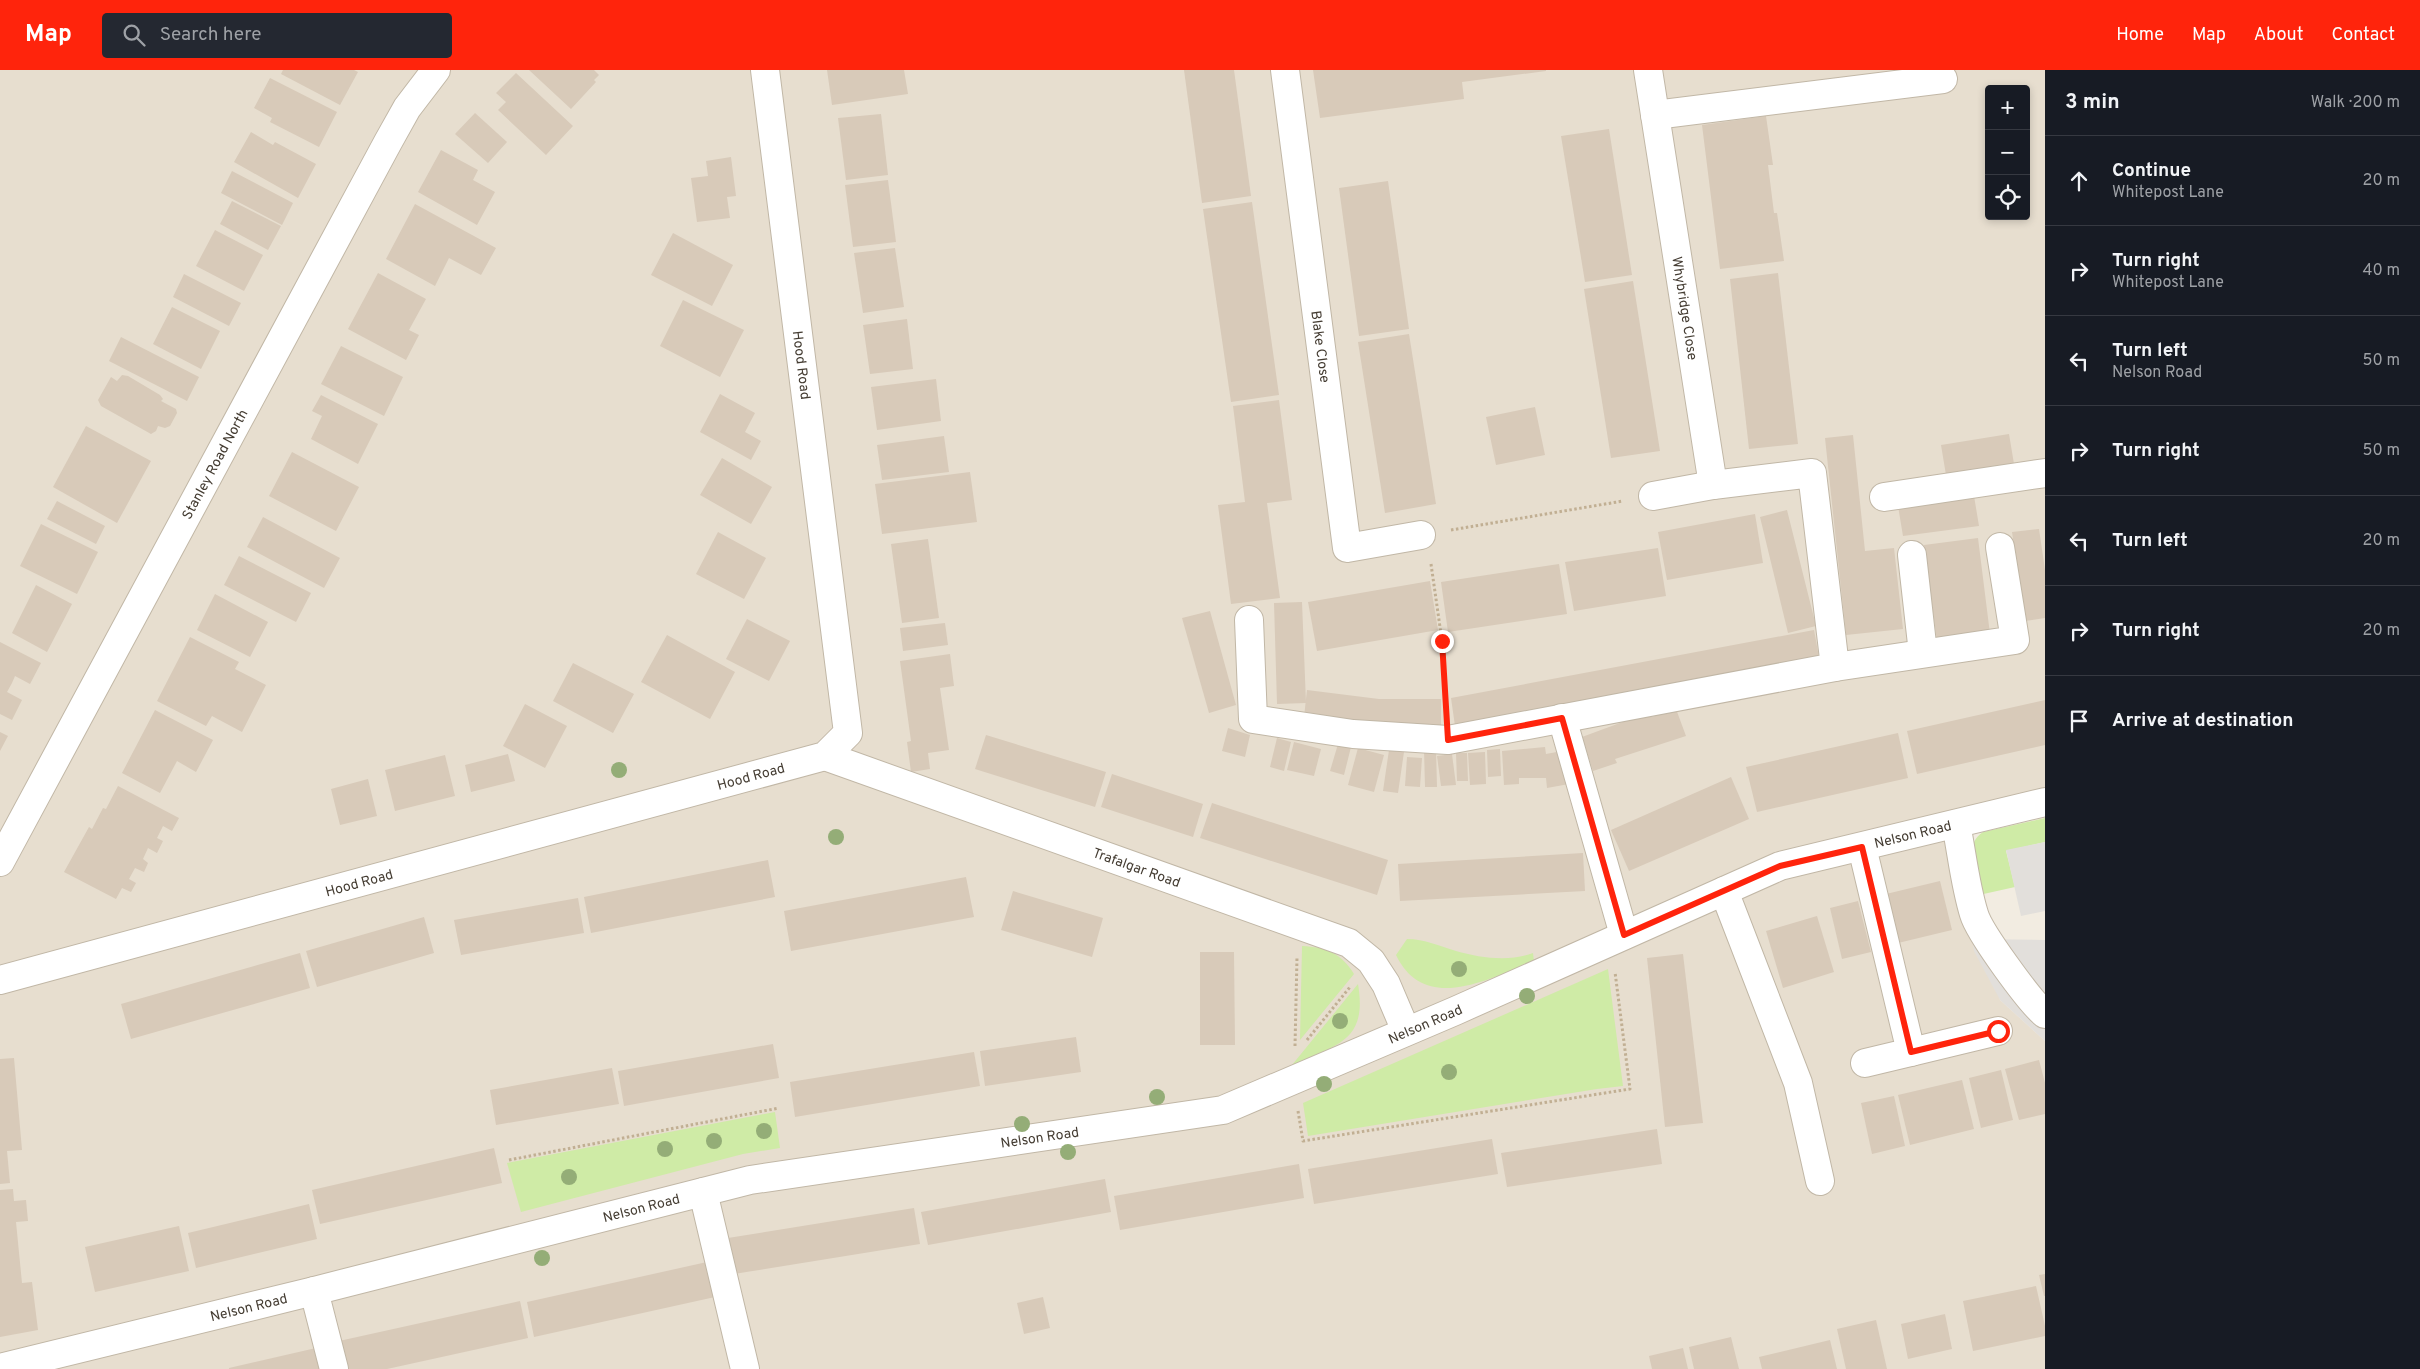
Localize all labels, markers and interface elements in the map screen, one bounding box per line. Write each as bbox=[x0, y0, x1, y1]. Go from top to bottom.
search box bbox=[102, 13, 452, 58]
text: Map bbox=[25, 20, 72, 50]
icon: search bbox=[120, 21, 148, 49]
text: Search here bbox=[160, 23, 261, 47]
text: Home bbox=[2116, 24, 2164, 47]
text: Map bbox=[2192, 24, 2226, 47]
text: About bbox=[2254, 24, 2303, 47]
text: Contact bbox=[2331, 24, 2395, 47]
map controls bbox=[1985, 85, 2030, 220]
button: + bbox=[1985, 85, 2030, 130]
text: 3 min bbox=[2065, 89, 2120, 116]
text: Walk · 200 m bbox=[2311, 93, 2400, 113]
button: − bbox=[1985, 130, 2030, 175]
text: Continue bbox=[2112, 159, 2191, 183]
icon: ahead bbox=[2065, 167, 2093, 195]
text: 20 m bbox=[2363, 171, 2400, 191]
button: locate bbox=[1985, 175, 2030, 220]
text: Whitepost Lane bbox=[2112, 183, 2224, 203]
text: Turn right bbox=[2112, 249, 2200, 273]
street label: Whybridge Close bbox=[1667, 255, 1700, 361]
icon: right bbox=[2065, 257, 2093, 285]
text: 40 m bbox=[2362, 261, 2400, 281]
text: Whitepost Lane bbox=[2112, 273, 2224, 293]
street label: Blake Close bbox=[1306, 310, 1332, 384]
street label: Hood Road bbox=[788, 330, 813, 401]
text: Turn left bbox=[2112, 339, 2188, 363]
icon: left bbox=[2065, 347, 2093, 375]
text: 50 m bbox=[2363, 351, 2400, 371]
text: Nelson Road bbox=[2112, 363, 2202, 383]
street label: Stanley Road North bbox=[179, 407, 252, 523]
icon: right bbox=[2065, 437, 2093, 465]
text: Turn right bbox=[2112, 439, 2200, 463]
text: 50 m bbox=[2363, 441, 2400, 461]
icon: left bbox=[2065, 527, 2093, 555]
text: Turn left bbox=[2112, 529, 2188, 553]
text: 20 m bbox=[2363, 531, 2400, 551]
icon: right bbox=[2065, 617, 2093, 645]
text: Turn right bbox=[2112, 619, 2200, 643]
text: 20 m bbox=[2363, 621, 2400, 641]
route end bbox=[1431, 630, 1454, 653]
icon: arrive bbox=[2065, 707, 2093, 735]
text: Arrive at destination bbox=[2112, 709, 2293, 733]
street label: Hood Road bbox=[715, 760, 787, 795]
street label: Nelson Road bbox=[1873, 818, 1953, 853]
street label: Trafalgar Road bbox=[1090, 845, 1182, 892]
street label: Hood Road bbox=[324, 867, 395, 901]
street label: Nelson Road bbox=[1386, 1002, 1465, 1048]
route start bbox=[1987, 1020, 2010, 1043]
street label: Nelson Road bbox=[1000, 1124, 1080, 1153]
street label: Nelson Road bbox=[601, 1191, 682, 1227]
street label: Nelson Road bbox=[209, 1291, 289, 1326]

